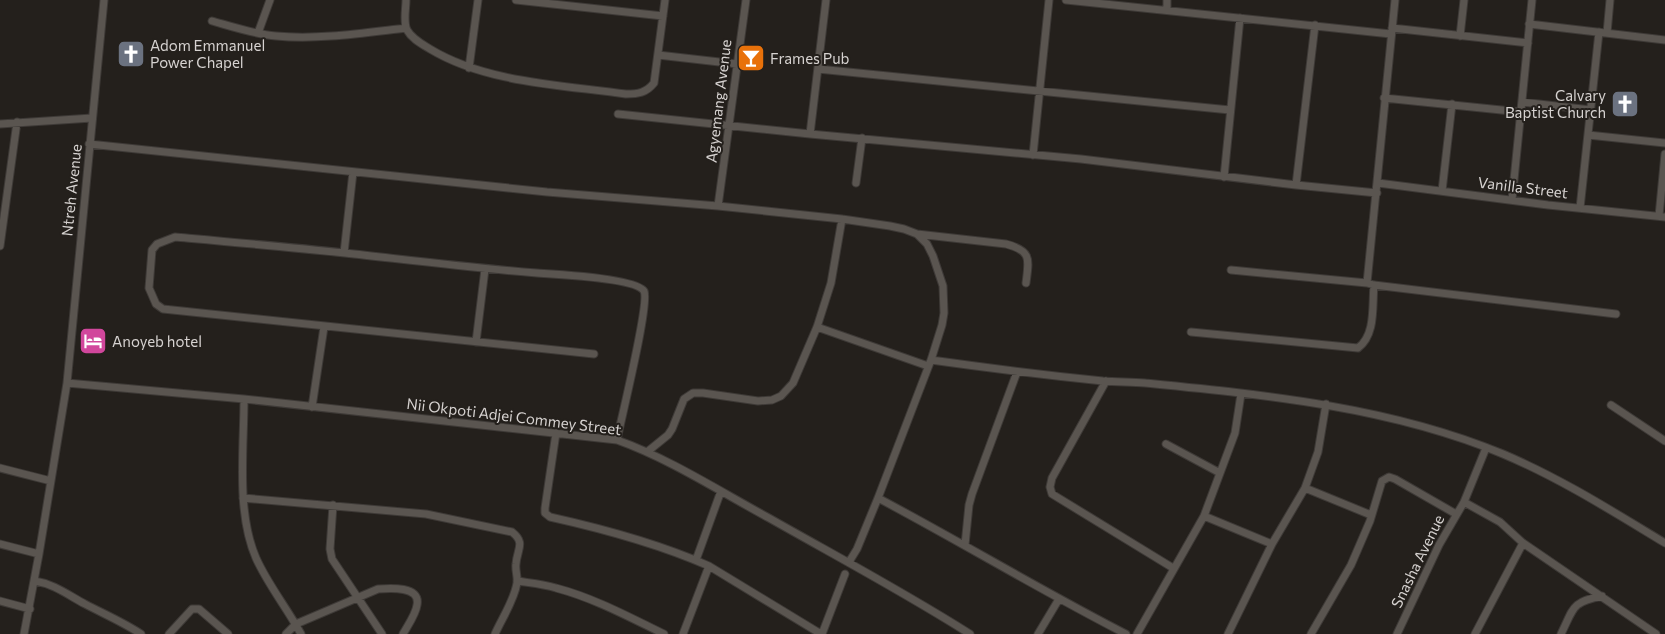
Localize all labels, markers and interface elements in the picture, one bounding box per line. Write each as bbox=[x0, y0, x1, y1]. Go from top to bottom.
place label: Adom Emmanuel Power Chapel bbox=[150, 36, 265, 71]
street label: Agyemang Avenue bbox=[702, 38, 735, 164]
church icon: Adom Emmanuel Power Chapel bbox=[116, 39, 146, 69]
bar icon: Frames Pub bbox=[736, 43, 766, 73]
place label: Frames Pub bbox=[770, 49, 850, 67]
place label: Calvary Baptist Church bbox=[1505, 86, 1606, 121]
church icon: Calvary Baptist Church bbox=[1610, 89, 1640, 119]
street label: Ntreh Avenue bbox=[57, 143, 85, 237]
street label: Vanilla Street bbox=[1477, 173, 1569, 201]
hotel icon: Anoyeb hotel bbox=[78, 326, 108, 356]
place label: Anoyeb hotel bbox=[112, 332, 202, 350]
street label: Nii Okpoti Adjei Commey Street bbox=[406, 394, 622, 438]
street label: Snasha Avenue bbox=[1387, 511, 1447, 611]

